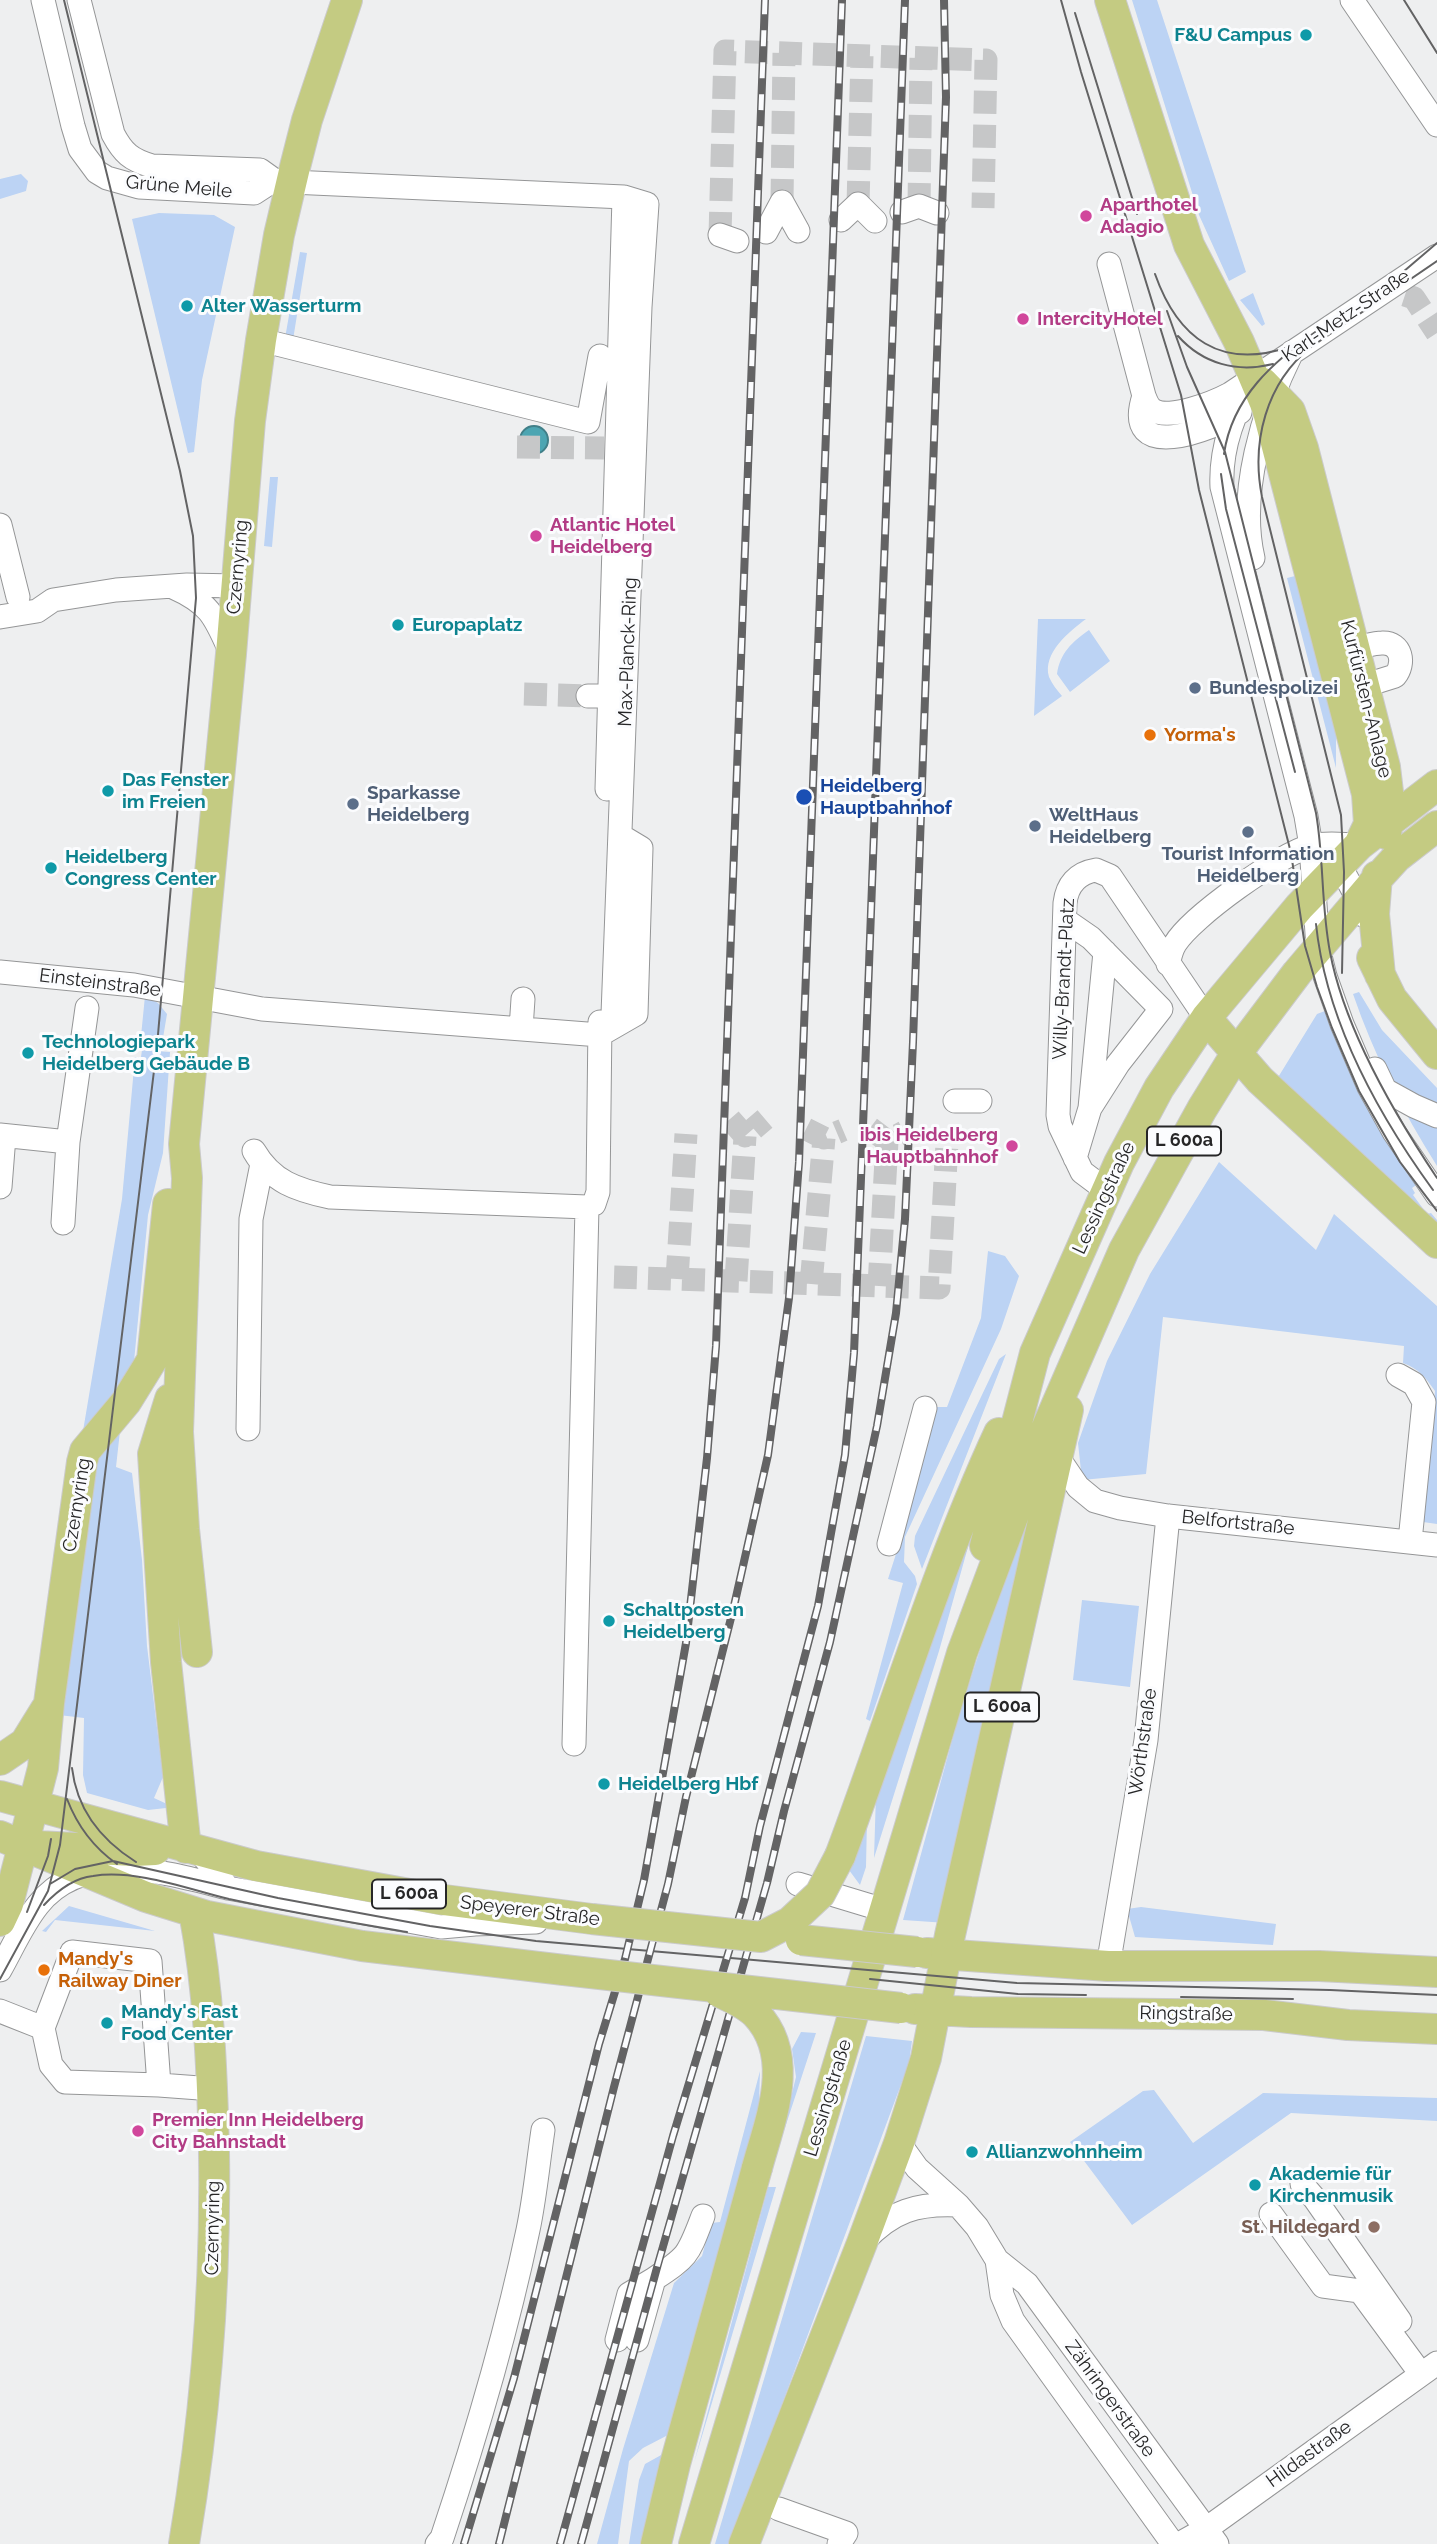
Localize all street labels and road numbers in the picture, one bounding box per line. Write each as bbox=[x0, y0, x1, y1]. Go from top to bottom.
street label: Grüne Meile bbox=[125, 171, 233, 203]
street label: Karl-Metz-Straße bbox=[1278, 265, 1414, 367]
street label: Czernyring bbox=[223, 519, 253, 615]
street label: Max-Planck-Ring bbox=[614, 577, 642, 727]
street label: Kurfürsten-Anlage bbox=[1335, 618, 1397, 780]
street label: Willy-Brandt-Platz bbox=[1048, 898, 1080, 1060]
street label: Einsteinstraße bbox=[38, 964, 162, 1002]
road number: L 600a bbox=[1147, 1126, 1221, 1156]
street label: Lessingstraße bbox=[1068, 1138, 1140, 1258]
street label: Czernyring bbox=[58, 1456, 96, 1554]
street label: Belfortstraße bbox=[1180, 1506, 1296, 1540]
street label: Wörthstraße bbox=[1124, 1687, 1162, 1797]
road number: L 600a bbox=[965, 1692, 1039, 1722]
road number: L 600a bbox=[372, 1880, 446, 1908]
street label: Speyerer Straße bbox=[459, 1891, 601, 1931]
street label: Ringstraße bbox=[1139, 2002, 1233, 2026]
street label: Lessingstraße bbox=[799, 2037, 857, 2159]
street label: Czernyring bbox=[201, 2180, 225, 2276]
street label: Zähringerstraße bbox=[1060, 2336, 1160, 2462]
street label: Hildastraße bbox=[1262, 2415, 1356, 2493]

